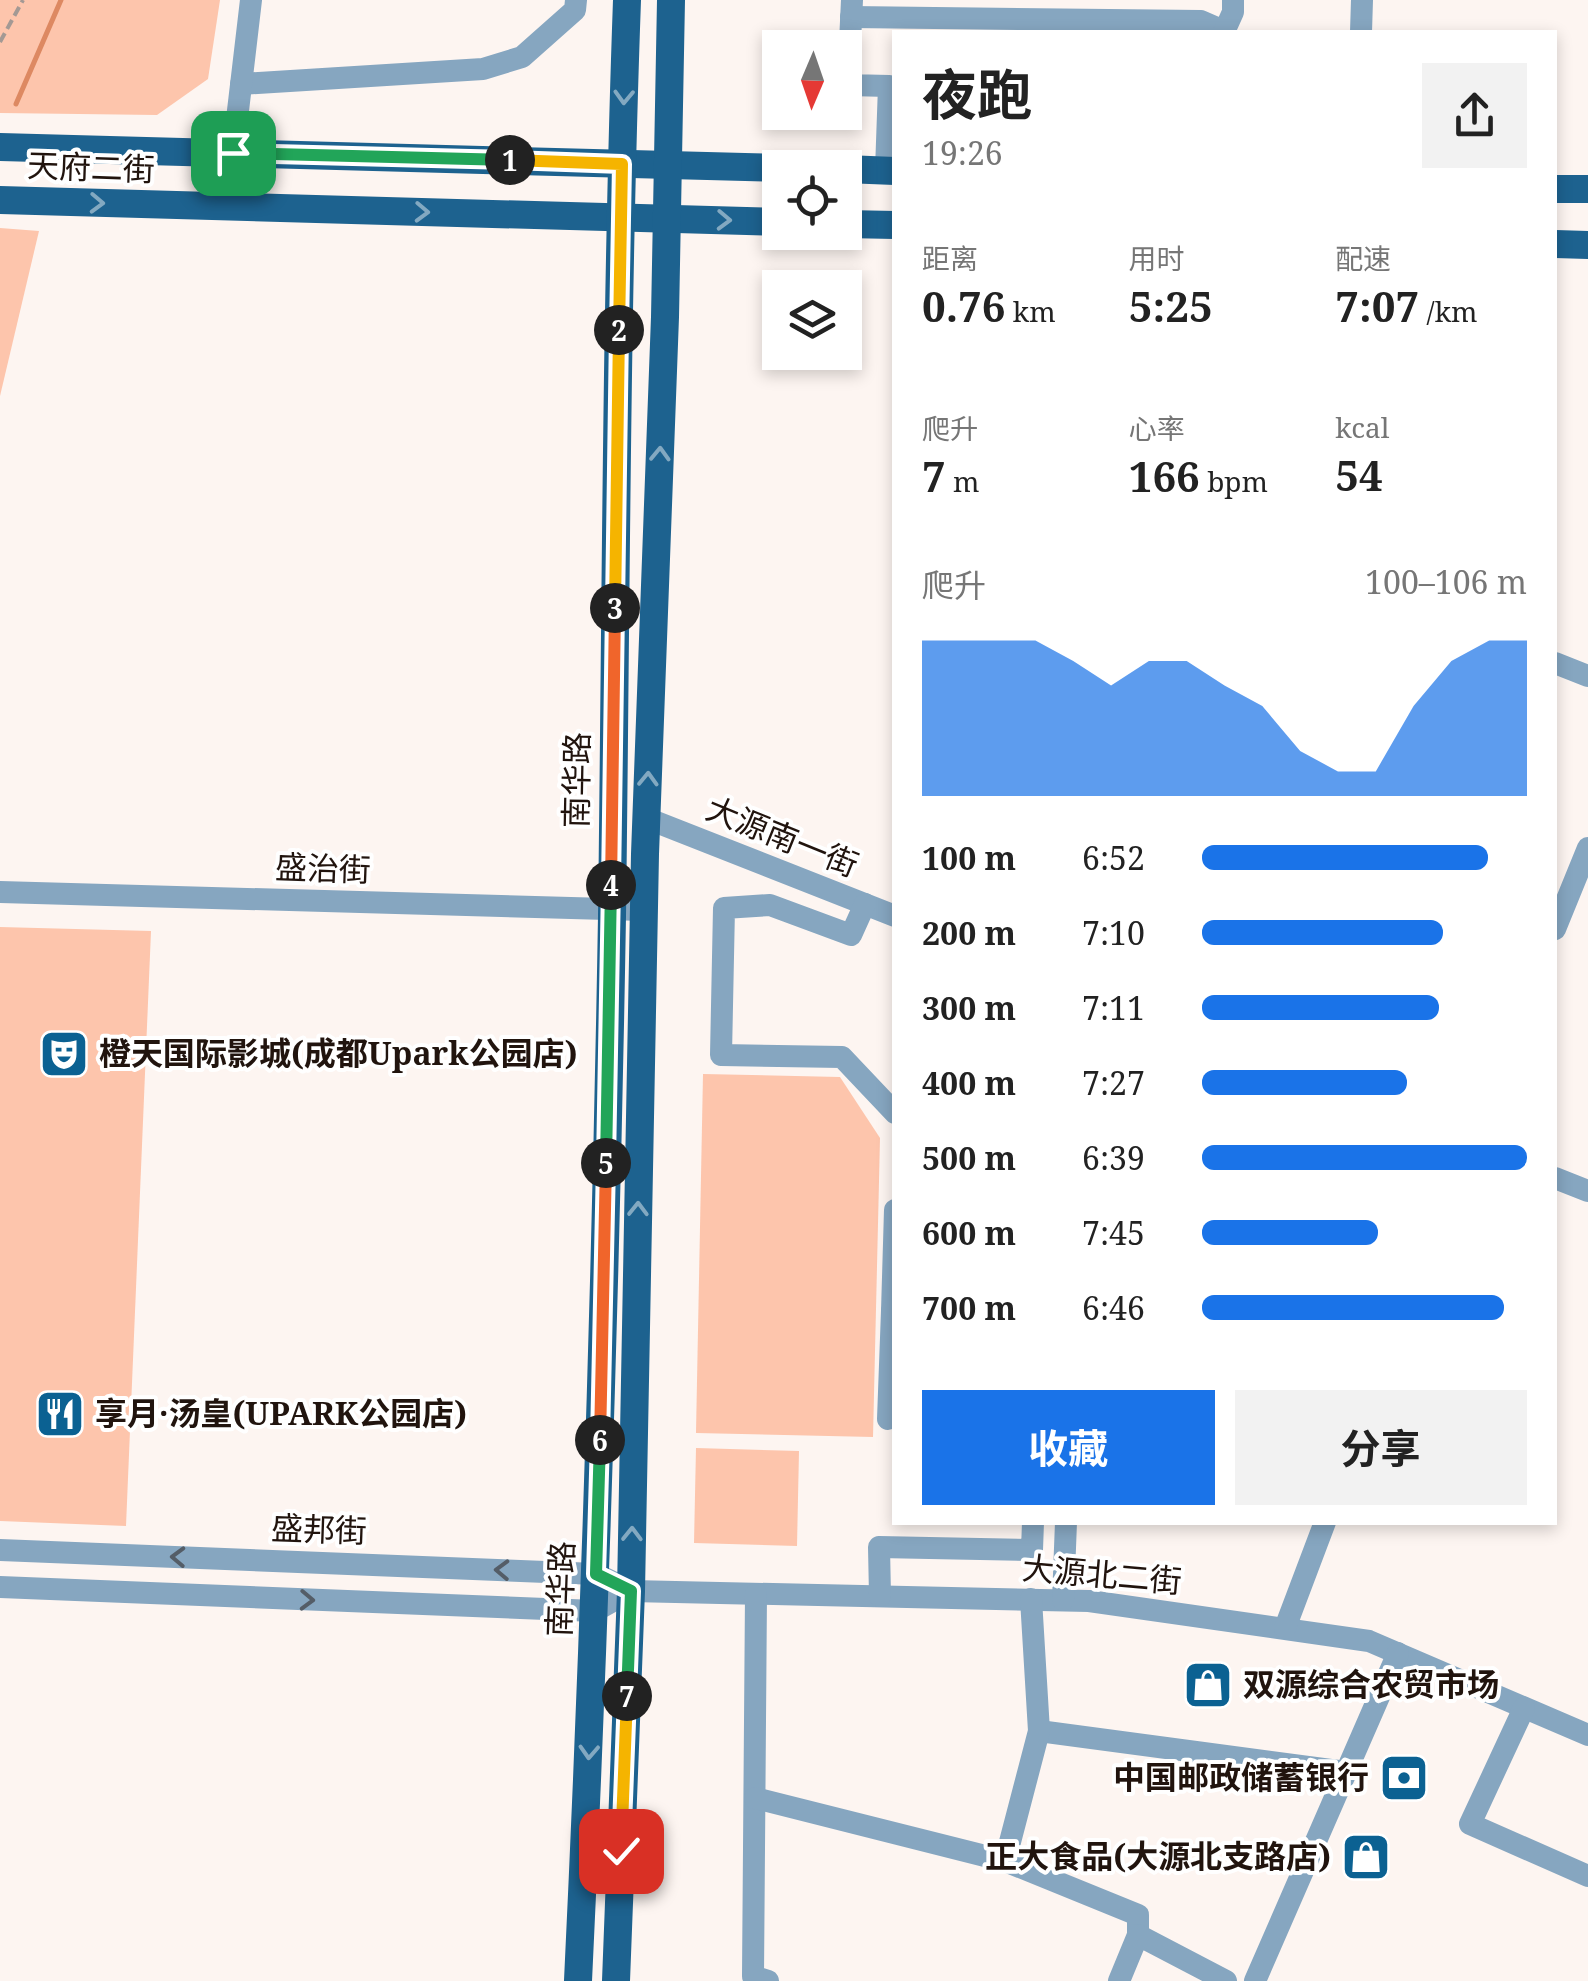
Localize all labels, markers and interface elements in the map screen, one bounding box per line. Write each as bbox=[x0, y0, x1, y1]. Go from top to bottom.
north arrow bbox=[762, 30, 862, 130]
map controls bbox=[762, 30, 862, 370]
text: 夜跑 bbox=[922, 56, 1032, 131]
button: share bbox=[1422, 63, 1527, 168]
one-way arrow bbox=[614, 90, 635, 106]
pin bbox=[191, 111, 276, 196]
icon: arrive bbox=[206, 126, 261, 181]
text: 19:26 bbox=[922, 131, 1003, 174]
pin: 1 bbox=[485, 135, 535, 185]
text: 1 bbox=[502, 141, 518, 179]
street label: 天府二街 bbox=[26, 143, 156, 190]
button: locate bbox=[762, 150, 862, 250]
one-way arrow bbox=[90, 193, 106, 214]
one-way arrow bbox=[415, 202, 431, 223]
one-way arrow bbox=[717, 210, 733, 231]
text: 距离 bbox=[922, 239, 978, 277]
text: 用时 bbox=[1129, 239, 1185, 277]
text: 配速 bbox=[1335, 239, 1391, 277]
button: layers bbox=[762, 270, 862, 370]
text: 0.76 bbox=[922, 277, 1006, 334]
text: 5:25 bbox=[1129, 277, 1213, 334]
text: 7:07 bbox=[1335, 277, 1419, 334]
text: km bbox=[1006, 292, 1056, 330]
text: /km bbox=[1419, 292, 1477, 330]
pin: 2 bbox=[594, 305, 644, 355]
text: 2 bbox=[611, 311, 627, 349]
text: kcal bbox=[1335, 408, 1389, 446]
text: 爬升 bbox=[922, 409, 978, 447]
text: 心率 bbox=[1129, 409, 1185, 447]
one-way arrow bbox=[649, 446, 670, 462]
text: 54 bbox=[1335, 446, 1383, 503]
text: 7 bbox=[922, 447, 946, 504]
text: 166 bbox=[1129, 447, 1200, 504]
text: m bbox=[946, 462, 979, 500]
text: bpm bbox=[1200, 462, 1268, 500]
text: 100–106 m bbox=[1365, 560, 1527, 603]
text: 爬升 bbox=[922, 563, 986, 606]
pin: 3 bbox=[590, 583, 640, 633]
text: 3 bbox=[607, 589, 623, 627]
street label: 南华路 bbox=[553, 732, 598, 828]
one-way arrow bbox=[637, 770, 658, 786]
street label: 大源南一街 bbox=[700, 786, 865, 886]
text: 100 m bbox=[922, 836, 1016, 879]
text: 6:52 bbox=[1082, 836, 1145, 879]
street label: 盛治街 bbox=[274, 844, 372, 891]
pin: 4 bbox=[586, 860, 636, 910]
text: 4 bbox=[603, 866, 619, 904]
text: 200 m bbox=[922, 911, 1016, 954]
text: 7:10 bbox=[1082, 911, 1145, 954]
text: 300 m bbox=[922, 986, 1016, 1029]
text: 7:11 bbox=[1082, 986, 1145, 1029]
theatre icon: 橙天国际影城(成都Upark公园店) bbox=[38, 1028, 90, 1080]
place label: 橙天国际影城(成都Upark公园店) bbox=[99, 1031, 578, 1074]
text: 400 m bbox=[922, 1061, 1016, 1104]
text: 7:27 bbox=[1082, 1061, 1145, 1104]
text: 500 m bbox=[922, 1136, 1016, 1179]
text: 6:39 bbox=[1082, 1136, 1145, 1179]
pin: 5 bbox=[581, 1138, 631, 1188]
text: 5 bbox=[598, 1144, 614, 1182]
one-way arrow bbox=[627, 1200, 649, 1216]
text: 600 m bbox=[922, 1211, 1016, 1254]
text: 7:45 bbox=[1082, 1211, 1145, 1254]
text: 700 m bbox=[922, 1286, 1016, 1329]
text: 6:46 bbox=[1082, 1286, 1145, 1329]
restaurant icon: 享月·汤皇(UPARK公园店) bbox=[34, 1388, 86, 1440]
button: 收藏 bbox=[922, 1390, 1215, 1505]
button: 分享 bbox=[1235, 1390, 1527, 1505]
place label: 享月·汤皇(UPARK公园店) bbox=[95, 1391, 467, 1434]
pin: 6 bbox=[575, 1415, 625, 1465]
text: 6 bbox=[592, 1421, 608, 1459]
street label: 盛邦街 bbox=[270, 1505, 368, 1552]
one-way arrow bbox=[621, 1525, 643, 1540]
street label: 南华路 bbox=[536, 1540, 583, 1638]
street label: 大源北二街 bbox=[1021, 1545, 1184, 1602]
one-way arrow bbox=[169, 1547, 185, 1568]
one-way arrow bbox=[494, 1560, 510, 1581]
one-way arrow bbox=[300, 1589, 316, 1610]
shop icon: 双源综合农贸市场 bbox=[1182, 1659, 1234, 1711]
place label: 双源综合农贸市场 bbox=[1243, 1662, 1499, 1705]
pin: 7 bbox=[602, 1671, 652, 1721]
text: 7 bbox=[619, 1677, 635, 1715]
one-way arrow bbox=[579, 1744, 600, 1760]
bank icon: 中国邮政储蓄银行 bbox=[1378, 1752, 1430, 1804]
place label: 中国邮政储蓄银行 bbox=[1113, 1755, 1369, 1798]
pin bbox=[579, 1809, 664, 1894]
icon: check bbox=[594, 1824, 649, 1879]
shop icon: 正大食品(大源北支路店) bbox=[1340, 1831, 1392, 1883]
place label: 正大食品(大源北支路店) bbox=[985, 1834, 1331, 1877]

